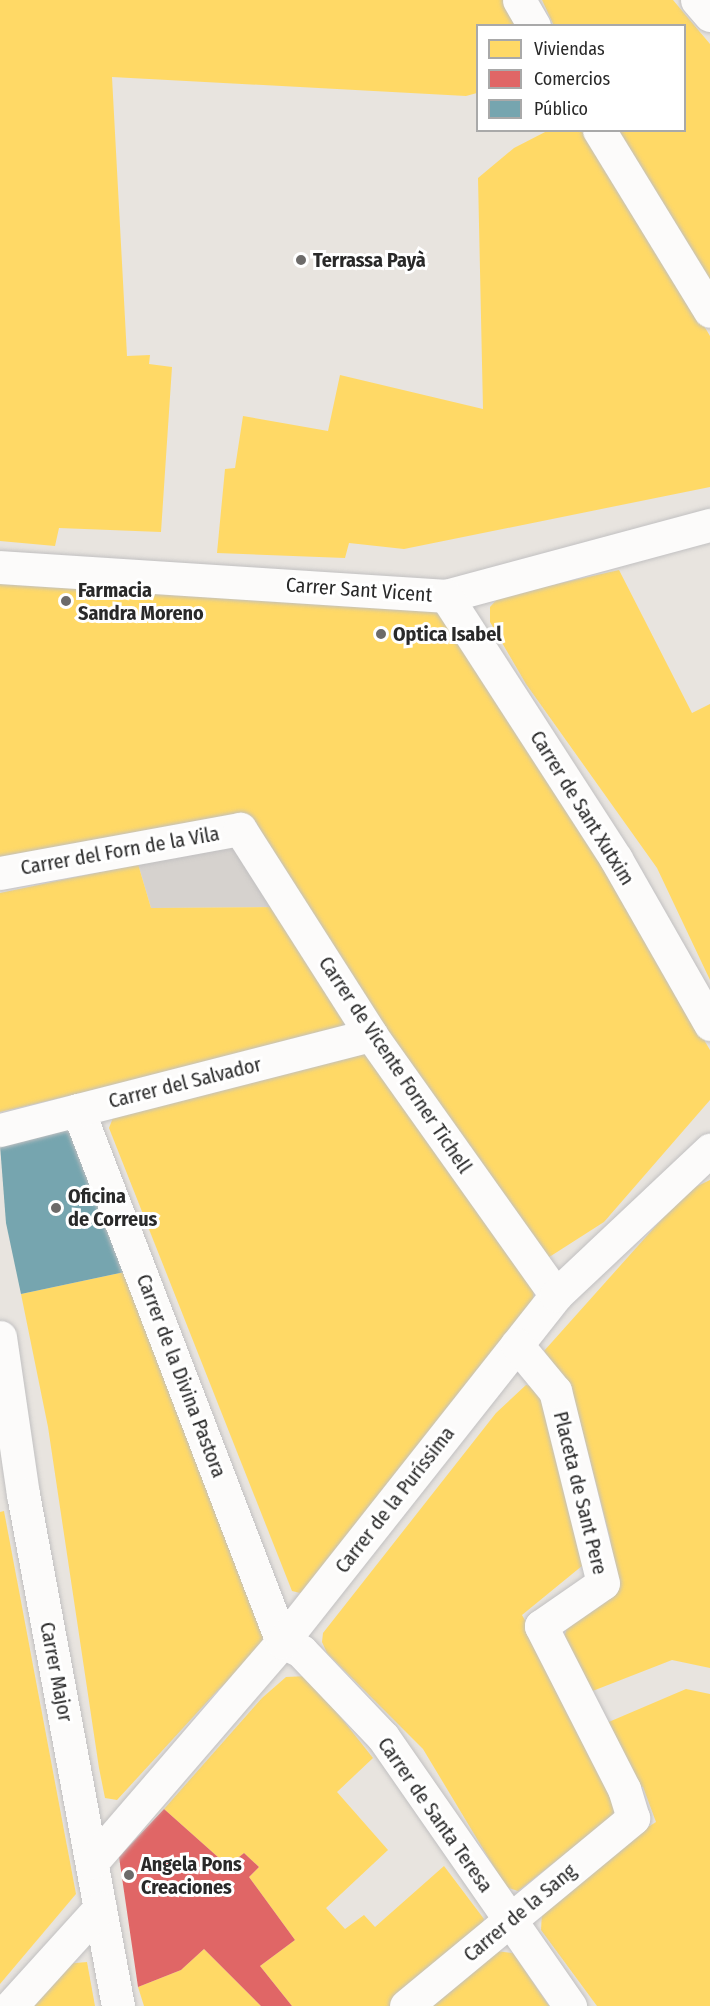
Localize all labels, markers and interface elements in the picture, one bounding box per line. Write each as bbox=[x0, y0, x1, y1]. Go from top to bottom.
legend bbox=[476, 24, 686, 132]
text: Viviendas bbox=[534, 38, 605, 60]
text: Comercios bbox=[534, 68, 610, 90]
text: Público bbox=[534, 98, 588, 120]
place label: Terrassa Payà bbox=[313, 248, 426, 272]
marker: Terrassa Payà bbox=[294, 253, 308, 267]
street label: Carrer Sant Vicent bbox=[285, 573, 433, 607]
place label: Farmacia Sandra Moreno bbox=[78, 578, 204, 625]
marker: Farmacia Sandra Moreno bbox=[59, 594, 73, 608]
place label: Optica Isabel bbox=[393, 622, 502, 646]
marker: Optica Isabel bbox=[374, 627, 388, 641]
street label: Carrer de Sant Xutxim bbox=[525, 726, 639, 890]
street label: Carrer del Forn de la Vila bbox=[19, 822, 221, 880]
street label: Carrer de Vicente Forner Tichell bbox=[313, 952, 477, 1178]
street label: Carrer del Salvador bbox=[106, 1052, 264, 1114]
place label: Oficina de Correus bbox=[68, 1184, 157, 1231]
marker: Oficina de Correus bbox=[49, 1201, 63, 1215]
street label: Carrer de la Divina Pastora bbox=[131, 1271, 231, 1481]
street label: Placeta de Sant Pere bbox=[548, 1409, 612, 1577]
street label: Carrer de la Puríssima bbox=[330, 1422, 460, 1578]
street label: Carrer Major bbox=[35, 1620, 77, 1724]
street label: Carrer de Santa Teresa bbox=[372, 1733, 498, 1897]
place label: Angela Pons Creaciones bbox=[141, 1852, 242, 1899]
street label: Carrer de la Sang bbox=[459, 1859, 581, 1967]
marker: Angela Pons Creaciones bbox=[122, 1868, 136, 1882]

